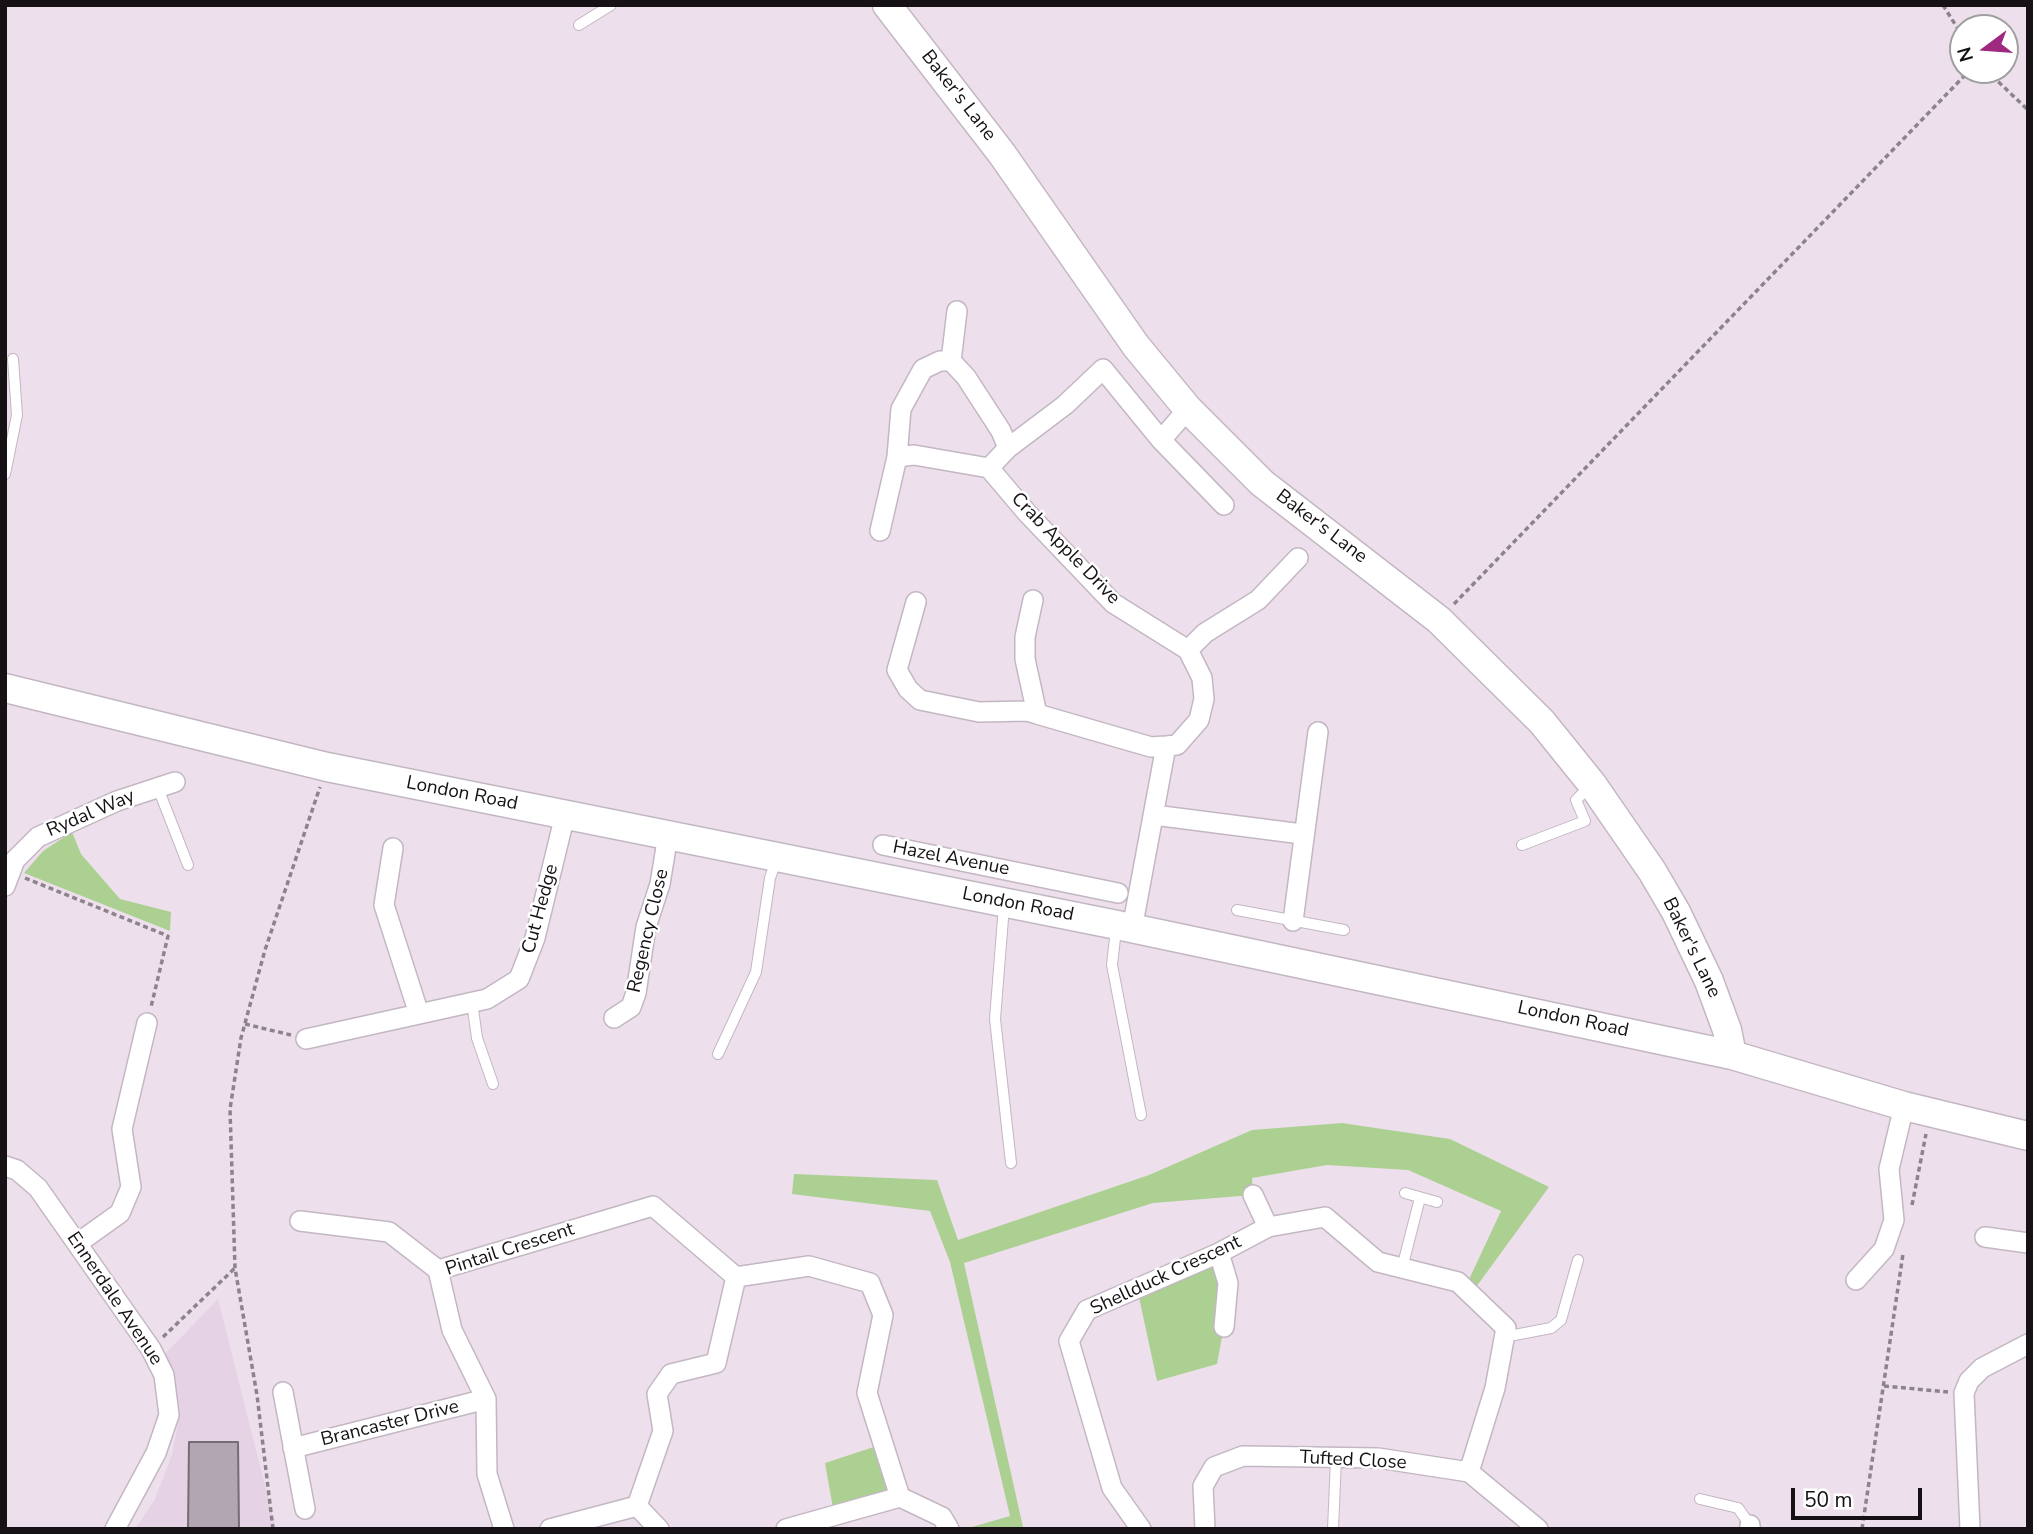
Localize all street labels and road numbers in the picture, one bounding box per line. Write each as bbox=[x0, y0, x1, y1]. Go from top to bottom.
street label: Baker's Lane bbox=[916, 46, 1000, 146]
street label: Baker's Lane bbox=[1271, 485, 1371, 569]
street label: Crab Apple Drive bbox=[1006, 488, 1124, 610]
street label: London Road bbox=[404, 772, 520, 816]
street label: Rydal Way bbox=[43, 785, 139, 843]
street label: Hazel Avenue bbox=[891, 837, 1011, 881]
street label: Cut Hedge bbox=[518, 862, 564, 956]
street label: Regency Close bbox=[624, 867, 674, 995]
street label: London Road bbox=[960, 883, 1076, 927]
street label: Baker's Lane bbox=[1657, 894, 1725, 1002]
street label: London Road bbox=[1515, 997, 1631, 1043]
street label: Pintail Crescent bbox=[443, 1218, 577, 1282]
street label: Ennerdale Avenue bbox=[61, 1228, 167, 1370]
street label: Shellduck Crescent bbox=[1087, 1231, 1245, 1321]
street label: Brancaster Drive bbox=[319, 1396, 461, 1452]
street label: Tufted Close bbox=[1299, 1447, 1407, 1475]

